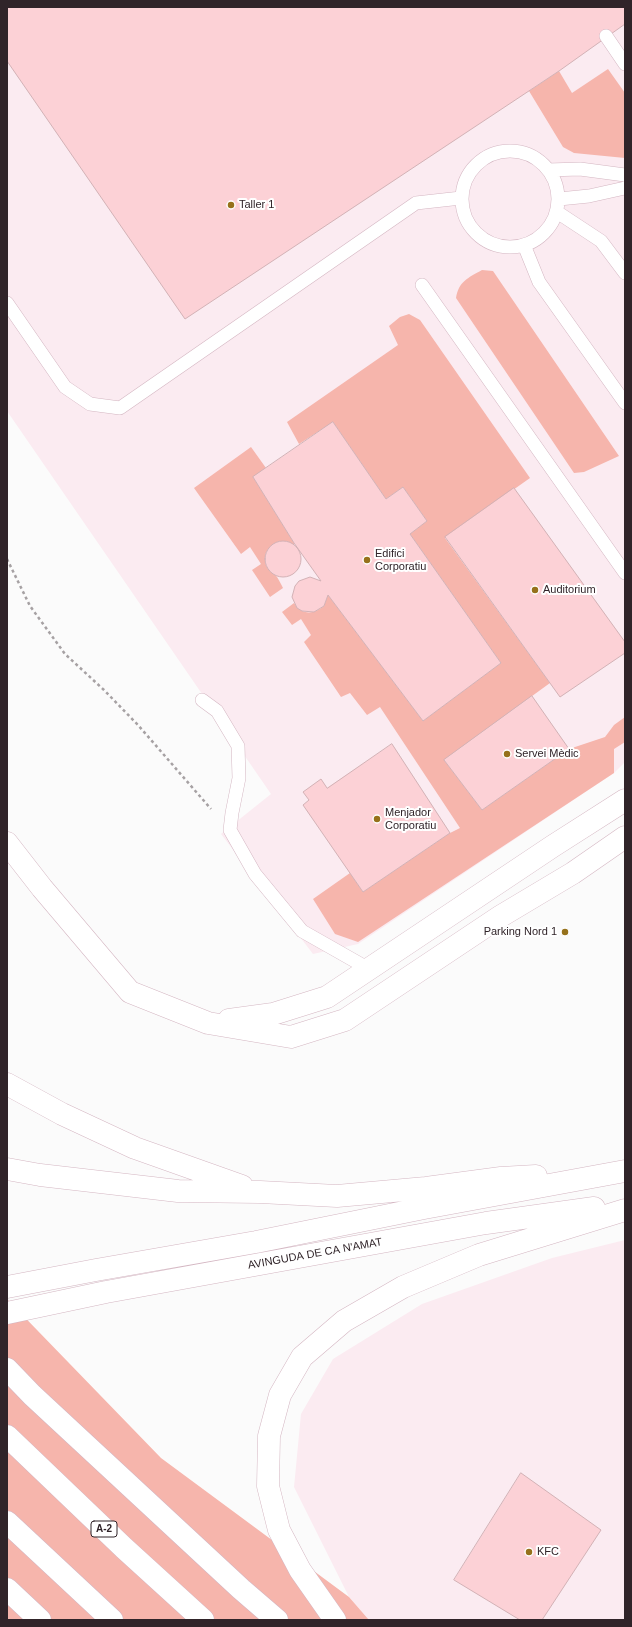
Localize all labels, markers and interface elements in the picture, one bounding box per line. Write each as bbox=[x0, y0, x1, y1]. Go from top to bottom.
place label: Taller 1 bbox=[239, 198, 274, 212]
marker: Taller 1 bbox=[226, 200, 236, 210]
place label: Edifici Corporatiu bbox=[375, 547, 426, 573]
marker: Edifici Corporatiu bbox=[362, 555, 372, 565]
place label: Auditorium bbox=[543, 583, 596, 597]
marker: Auditorium bbox=[530, 585, 540, 595]
place label: Servei Mèdic bbox=[515, 747, 579, 761]
marker: Servei Mèdic bbox=[502, 749, 512, 759]
place label: Menjador Corporatiu bbox=[385, 806, 436, 832]
marker: Menjador Corporatiu bbox=[372, 814, 382, 824]
place label: Parking Nord 1 bbox=[484, 925, 557, 939]
marker: Parking Nord 1 bbox=[560, 927, 570, 937]
street label: AVINGUDA DE CA N'AMAT bbox=[247, 1236, 383, 1272]
road number: A-2 bbox=[91, 1521, 117, 1537]
place label: KFC bbox=[537, 1545, 559, 1559]
marker: KFC bbox=[524, 1547, 534, 1557]

